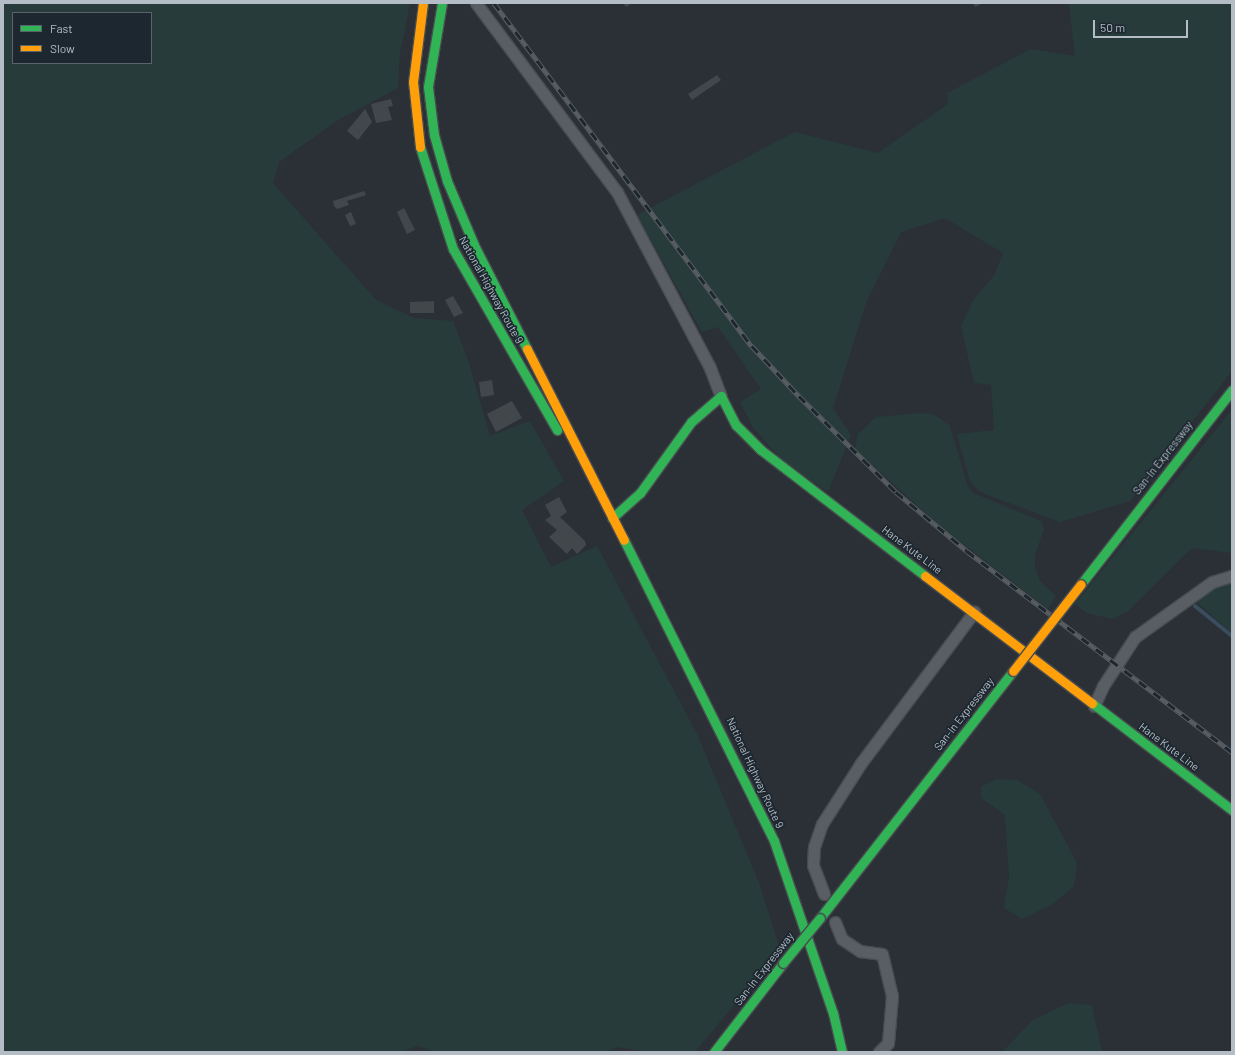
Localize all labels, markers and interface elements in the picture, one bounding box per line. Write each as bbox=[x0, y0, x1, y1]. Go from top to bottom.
legend bbox=[12, 12, 152, 64]
scale bar bbox=[1095, 12, 1190, 38]
text: 50 m bbox=[1100, 20, 1125, 34]
text: Fast bbox=[50, 21, 73, 35]
text: Slow bbox=[50, 41, 75, 55]
street label: National Highway Route 9 bbox=[456, 234, 526, 346]
street label: San-In Expressway bbox=[1130, 419, 1196, 497]
street label: Hane Kute Line bbox=[879, 523, 945, 577]
street label: San-In Expressway bbox=[931, 675, 997, 753]
street label: National Highway Route 9 bbox=[724, 716, 786, 830]
street label: Hane Kute Line bbox=[1136, 720, 1202, 774]
street label: San-In Expressway bbox=[731, 930, 797, 1008]

